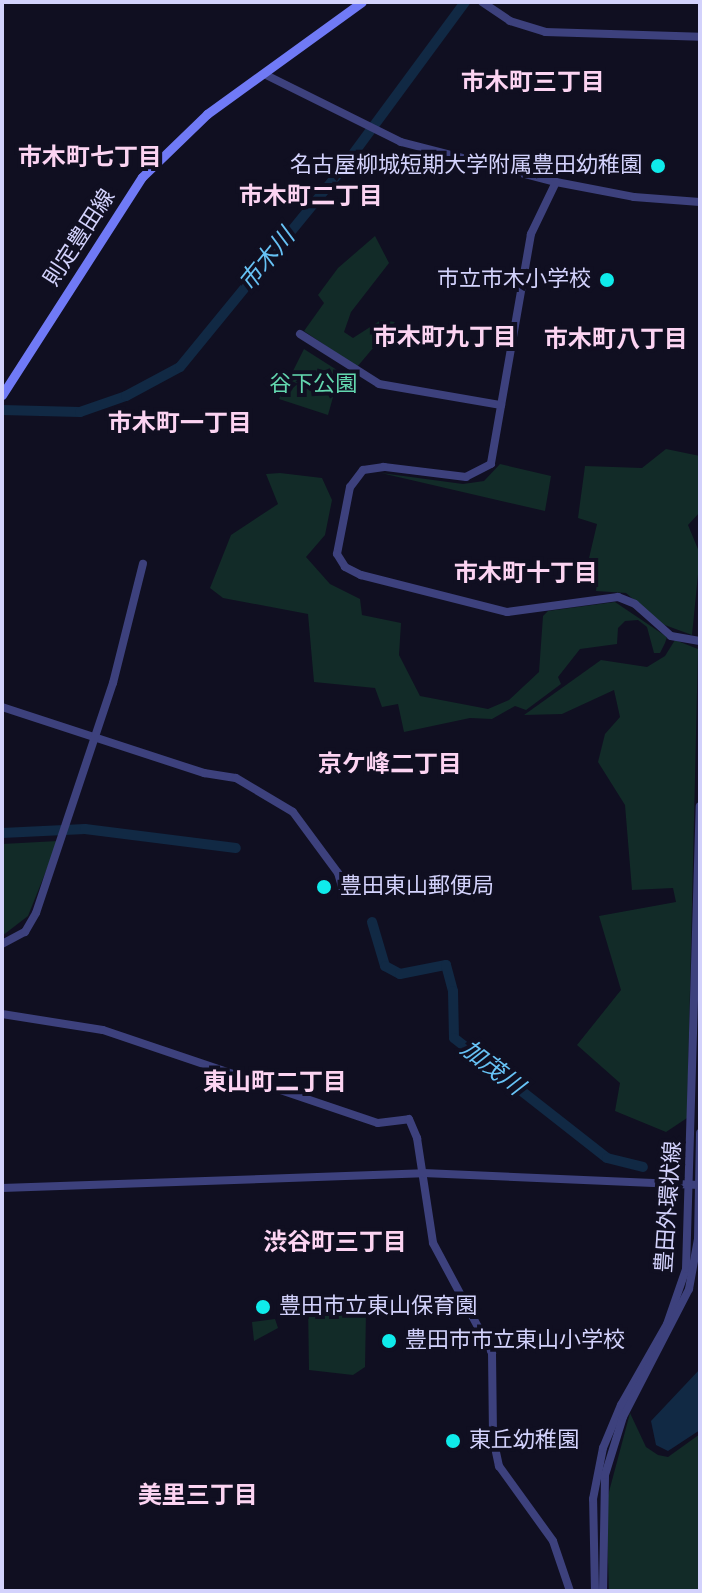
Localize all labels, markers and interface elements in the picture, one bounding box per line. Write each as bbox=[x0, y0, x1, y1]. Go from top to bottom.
district label: 市木町三丁目 bbox=[461, 69, 605, 97]
district label: 市木町七丁目 bbox=[18, 144, 162, 172]
place label: 名古屋柳城短期大学附属豊田幼稚園 bbox=[290, 153, 642, 179]
marker: 名古屋柳城短期大学附属豊田幼稚園 bbox=[649, 157, 667, 175]
district label: 市木町二丁目 bbox=[239, 183, 383, 211]
street label: 則定豊田線 bbox=[39, 185, 121, 291]
water label: 市木川 bbox=[233, 223, 301, 297]
place label: 市立市木小学校 bbox=[437, 267, 591, 293]
marker: 市立市木小学校 bbox=[598, 271, 616, 289]
district label: 市木町九丁目 bbox=[373, 324, 517, 352]
district label: 市木町八丁目 bbox=[544, 326, 688, 354]
park label: 谷下公園 bbox=[269, 372, 357, 398]
district label: 市木町一丁目 bbox=[108, 410, 252, 438]
district label: 市木町十丁目 bbox=[454, 560, 598, 588]
district label: 京ケ峰二丁目 bbox=[318, 751, 462, 779]
place label: 豊田東山郵便局 bbox=[340, 874, 494, 900]
marker: 豊田東山郵便局 bbox=[315, 878, 333, 896]
water label: 加茂川 bbox=[455, 1034, 529, 1102]
district label: 東山町二丁目 bbox=[203, 1069, 347, 1097]
street label: 豊田外環状線 bbox=[651, 1140, 687, 1274]
district label: 渋谷町三丁目 bbox=[263, 1229, 407, 1257]
place label: 豊田市立東山保育園 bbox=[279, 1294, 477, 1320]
marker: 豊田市立東山保育園 bbox=[254, 1298, 272, 1316]
place label: 豊田市市立東山小学校 bbox=[405, 1328, 625, 1354]
marker: 豊田市市立東山小学校 bbox=[380, 1332, 398, 1350]
place label: 東丘幼稚園 bbox=[469, 1428, 579, 1454]
marker: 東丘幼稚園 bbox=[444, 1432, 462, 1450]
district label: 美里三丁目 bbox=[138, 1482, 258, 1510]

